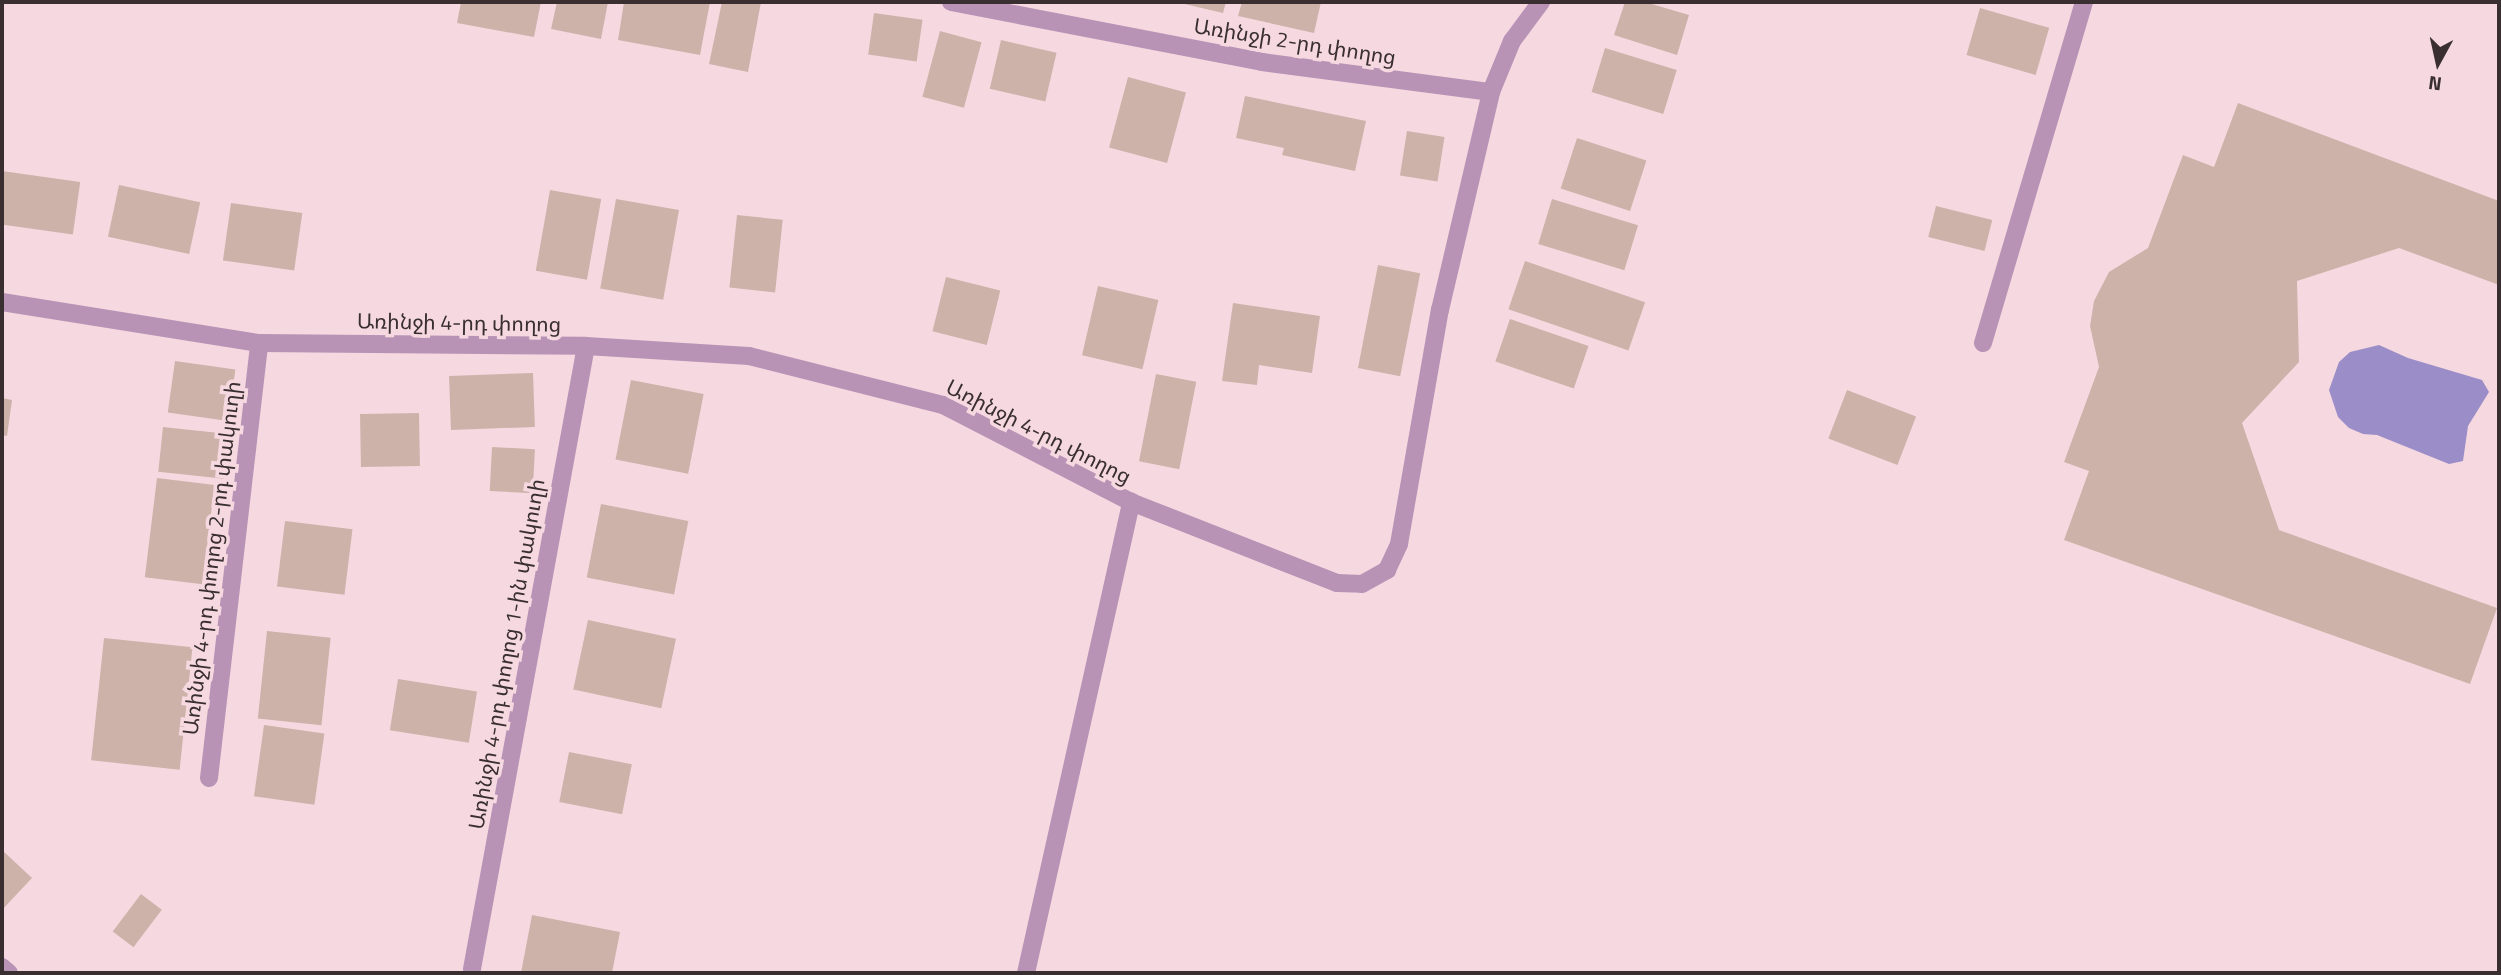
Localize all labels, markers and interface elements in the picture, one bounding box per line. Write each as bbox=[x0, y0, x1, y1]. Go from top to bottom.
street label: Առինջի 2-րդ փողոց bbox=[1192, 13, 1398, 69]
north arrow bbox=[2403, 28, 2473, 98]
text: N bbox=[2426, 69, 2444, 100]
street label: Առինջի 4-րդ փողոց bbox=[357, 308, 561, 336]
street label: Առինջի 4-րդ փողոց bbox=[942, 373, 1136, 489]
street label: Առինջի 4-րդ փողոց 2-րդ փակուղի bbox=[177, 379, 245, 737]
street label: Առինջի 4-րդ փողոց 1-ին փակուղի bbox=[463, 477, 549, 831]

